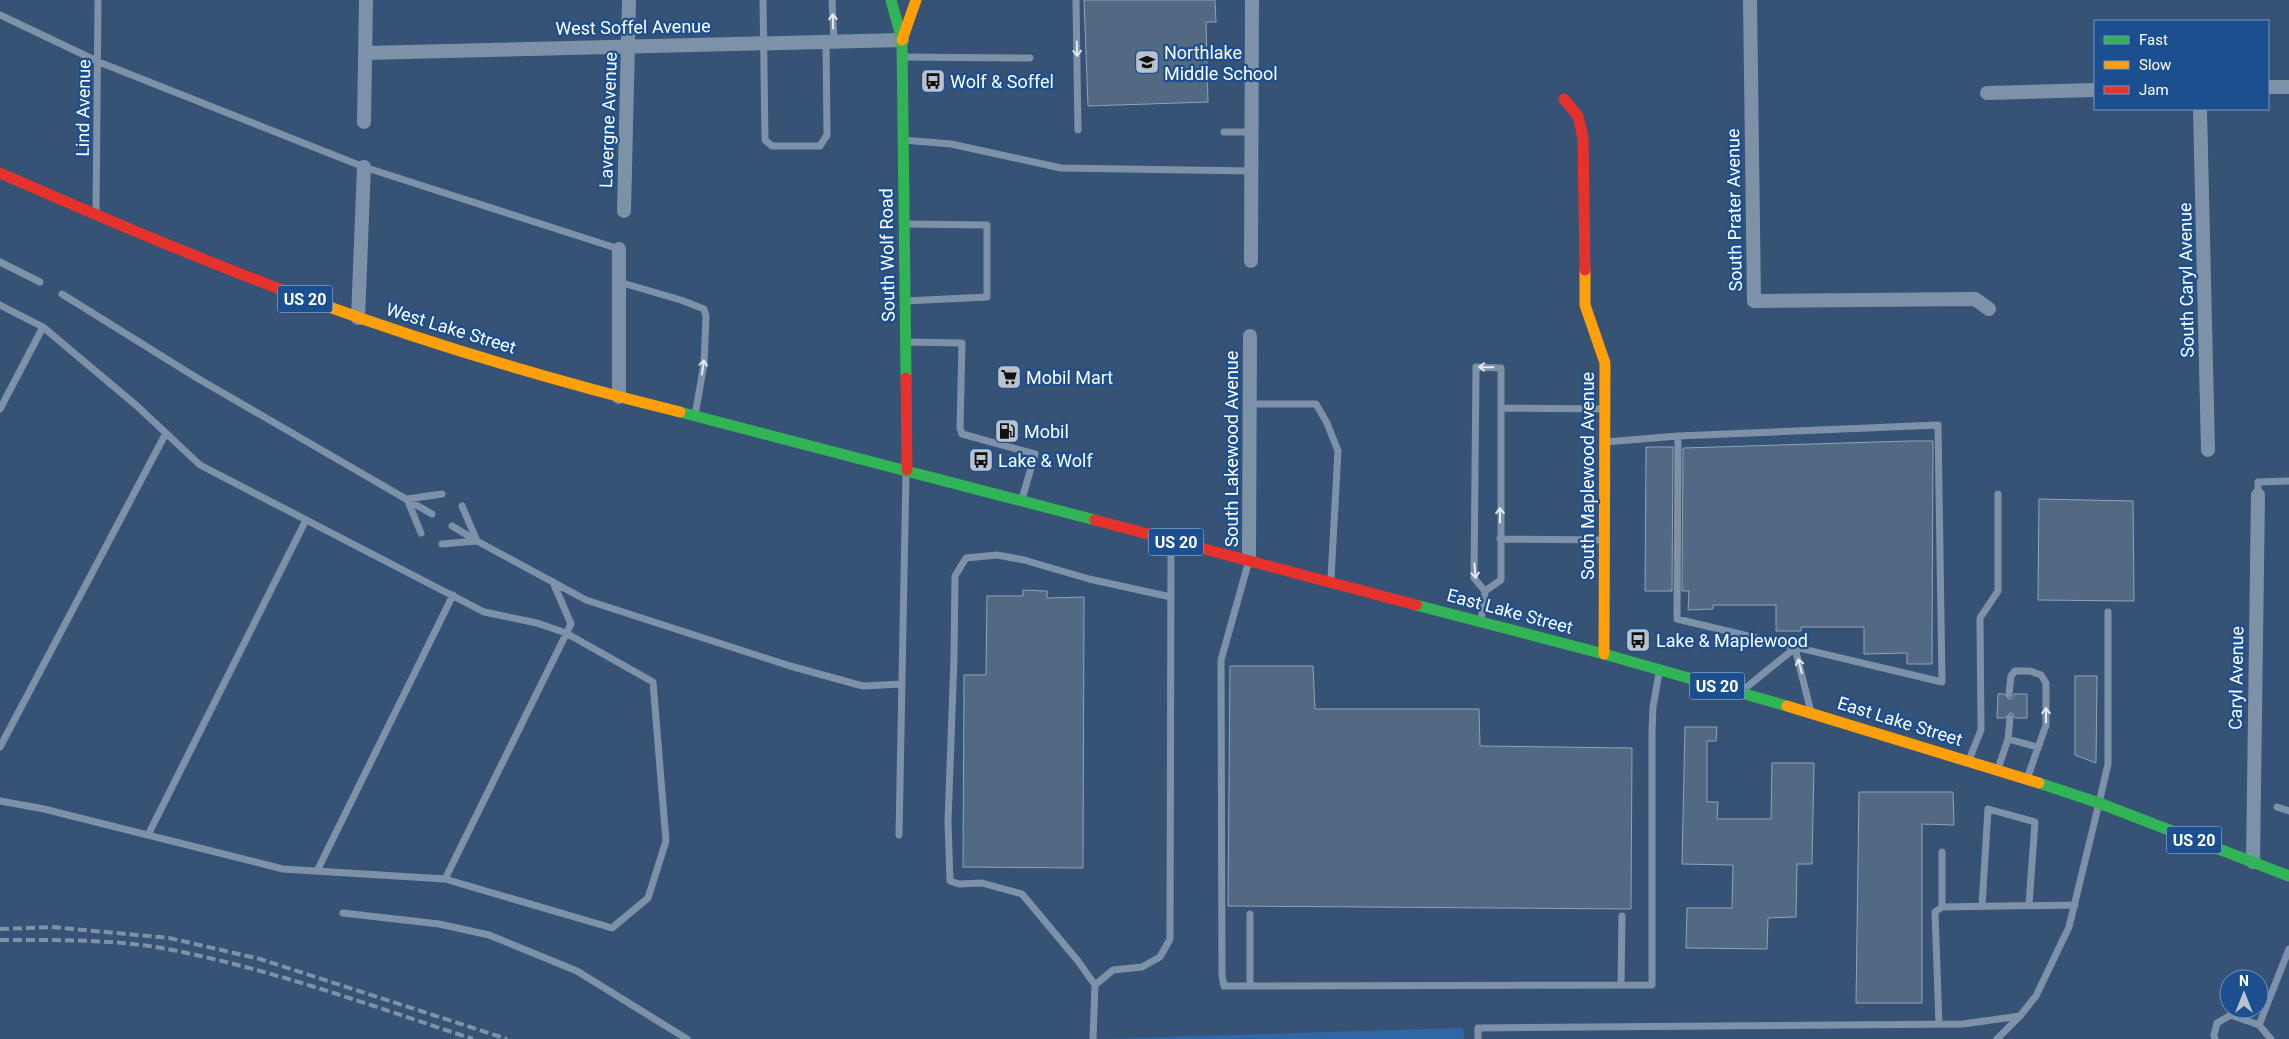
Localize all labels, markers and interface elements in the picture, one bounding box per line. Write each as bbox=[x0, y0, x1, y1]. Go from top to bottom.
one-way arrow bbox=[828, 13, 838, 30]
street label: West Soffel Avenue bbox=[555, 15, 711, 39]
legend bbox=[2094, 20, 2269, 110]
text: Fast bbox=[2139, 31, 2168, 49]
one-way arrow bbox=[1072, 40, 1082, 56]
place label: Northlake Middle School bbox=[1164, 42, 1278, 84]
school or university icon: Northlake Middle School bbox=[1134, 49, 1160, 75]
street label: Lavergne Avenue bbox=[595, 51, 621, 189]
text: Slow bbox=[2139, 56, 2171, 74]
street label: Lind Avenue bbox=[72, 59, 94, 157]
bus stop icon: Wolf & Soffel bbox=[920, 68, 946, 94]
place label: Wolf & Soffel bbox=[950, 71, 1054, 92]
text: Jam bbox=[2139, 81, 2169, 99]
street label: South Prater Avenue bbox=[1722, 128, 1746, 292]
street label: South Wolf Road bbox=[875, 188, 899, 322]
street label: South Caryl Avenue bbox=[2174, 202, 2198, 358]
road number: US 20 bbox=[278, 286, 332, 312]
street label: West Lake Street bbox=[383, 298, 519, 358]
street label: South Lakewood Avenue bbox=[1221, 351, 1242, 547]
one-way arrow bbox=[698, 360, 708, 376]
one-way arrow bbox=[1479, 362, 1495, 372]
supermarket icon: Mobil Mart bbox=[996, 364, 1022, 390]
place label: Mobil Mart bbox=[1026, 367, 1113, 388]
street label: South Maplewood Avenue bbox=[1577, 372, 1598, 580]
fuel station icon: Mobil bbox=[994, 418, 1020, 444]
place label: Mobil bbox=[1024, 421, 1069, 442]
bus stop icon: Lake & Wolf bbox=[968, 447, 994, 473]
place label: Lake & Wolf bbox=[998, 450, 1093, 471]
one-way arrow bbox=[1495, 508, 1505, 524]
road number: US 20 bbox=[1148, 528, 1204, 556]
one-way arrow bbox=[1470, 563, 1480, 579]
street label: East Lake Street bbox=[1445, 584, 1575, 638]
street label: Caryl Avenue bbox=[2225, 626, 2247, 730]
bus stop icon: Lake & Maplewood bbox=[1625, 627, 1651, 653]
place label: Lake & Maplewood bbox=[1656, 630, 1808, 651]
one-way arrow bbox=[1794, 658, 1804, 674]
road number: US 20 bbox=[1690, 672, 1744, 699]
street label: East Lake Street bbox=[1835, 692, 1965, 750]
one-way arrow bbox=[2041, 708, 2051, 724]
road number: US 20 bbox=[2166, 826, 2222, 854]
north arrow bbox=[2219, 969, 2269, 1019]
text: N bbox=[2239, 973, 2249, 989]

